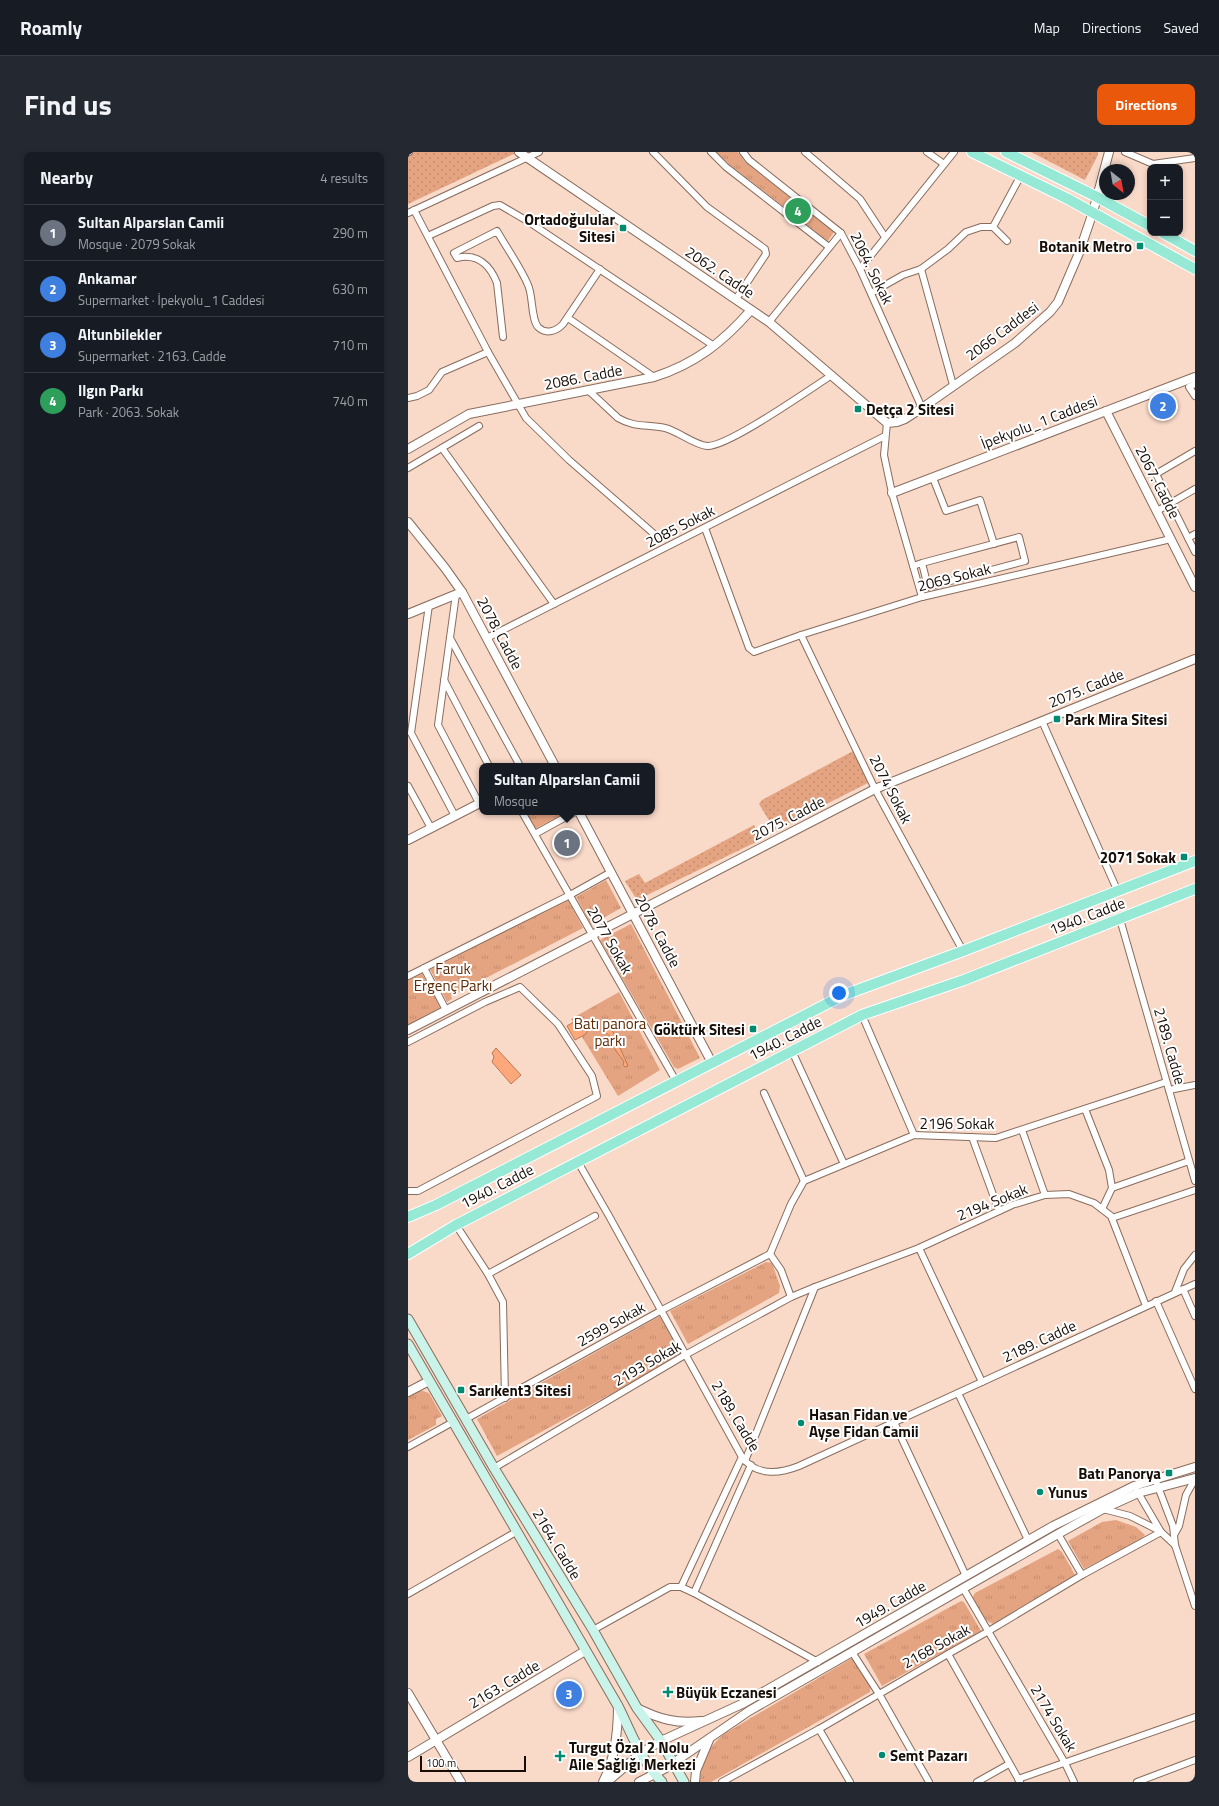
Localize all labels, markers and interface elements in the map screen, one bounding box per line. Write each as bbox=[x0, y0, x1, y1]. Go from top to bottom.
text: Roamly bbox=[20, 13, 82, 42]
text: Map bbox=[1034, 17, 1060, 38]
text: Directions bbox=[1082, 17, 1141, 38]
text: Saved bbox=[1163, 17, 1199, 38]
text: Find us bbox=[24, 83, 112, 126]
button: Directions bbox=[1097, 84, 1195, 125]
north arrow bbox=[1099, 164, 1135, 200]
map controls bbox=[1147, 164, 1183, 236]
button: + bbox=[1147, 164, 1183, 200]
text: Nearby bbox=[40, 165, 93, 191]
text: 4 results bbox=[320, 168, 368, 188]
pin: 4 bbox=[785, 196, 811, 226]
button: − bbox=[1147, 200, 1183, 236]
place label: Ortadoğulular Sitesi bbox=[524, 208, 615, 248]
text: Sultan Alparslan Camii bbox=[78, 211, 224, 234]
text: 1 bbox=[49, 223, 57, 243]
text: 290 m bbox=[332, 223, 368, 243]
marker: Ortadoğulular Sitesi bbox=[618, 223, 628, 233]
street label: 2064. Sokak bbox=[845, 228, 899, 308]
text: Mosque · 2079 Sokak bbox=[78, 234, 195, 254]
place label: Botanik Metro bbox=[1039, 235, 1132, 258]
street label: 2062. Cadde bbox=[681, 240, 759, 304]
marker: Botanik Metro bbox=[1135, 241, 1145, 251]
text: Ankamar bbox=[78, 267, 137, 290]
text: 2 bbox=[49, 279, 57, 299]
text: 630 m bbox=[332, 279, 368, 299]
text: Supermarket · İpekyolu_1 Caddesi bbox=[78, 290, 264, 310]
street label: 2066 Caddesi bbox=[961, 296, 1043, 366]
text: Altunbilekler bbox=[78, 323, 162, 346]
text: 3 bbox=[49, 335, 57, 355]
text: 710 m bbox=[332, 335, 368, 355]
text: Supermarket · 2163. Cadde bbox=[78, 346, 226, 366]
street label: 2086. Cadde bbox=[542, 358, 624, 396]
text: Ilgın Parkı bbox=[78, 379, 143, 402]
street label: İpekyolu_1 Caddesi bbox=[977, 389, 1101, 455]
text: 4 bbox=[49, 391, 57, 411]
text: 740 m bbox=[332, 391, 368, 411]
pin: 2 bbox=[1150, 391, 1176, 421]
place label: Detça 2 Sitesi bbox=[866, 398, 954, 421]
text: Park · 2063. Sokak bbox=[78, 402, 179, 422]
marker: Detça 2 Sitesi bbox=[853, 404, 863, 414]
street label: 2067. Cadde bbox=[1130, 441, 1186, 523]
street label: 2085 Sokak bbox=[641, 499, 719, 553]
street label: 2069 Sokak bbox=[915, 557, 993, 597]
street label: 2078. Cadde bbox=[471, 593, 529, 673]
street label: 2075. Cadde bbox=[1045, 662, 1127, 714]
place label: Park Mira Sitesi bbox=[1065, 708, 1167, 731]
marker: Park Mira Sitesi bbox=[1052, 714, 1062, 724]
street label: 2074 Sokak bbox=[864, 750, 918, 828]
popup bbox=[479, 763, 655, 815]
text: Sultan Alparslan Camii bbox=[494, 768, 640, 791]
street label: 2075. Cadde bbox=[747, 790, 829, 846]
text: Mosque bbox=[494, 791, 538, 811]
pin: 1 bbox=[554, 828, 580, 858]
place label: 2071 Sokak bbox=[1100, 846, 1176, 869]
marker: 2071 Sokak bbox=[1179, 852, 1189, 862]
street label: 2078. Cadde bbox=[629, 891, 687, 971]
street label: 1940. Cadde bbox=[1046, 891, 1128, 941]
street label: 2077 Sokak bbox=[581, 902, 639, 978]
park label: Faruk Ergenç Parkı bbox=[414, 957, 492, 997]
your location bbox=[829, 983, 849, 1003]
street label: 2189. Cadde bbox=[1148, 1005, 1192, 1087]
street label: 1940. Cadde bbox=[744, 1010, 826, 1066]
park label: Batı panora parkı bbox=[574, 1012, 647, 1052]
place label: Göktürk Sitesi bbox=[654, 1018, 745, 1041]
marker: Göktürk Sitesi bbox=[748, 1024, 758, 1034]
street label: 2196 Sokak bbox=[920, 1112, 994, 1135]
street label: 1940. Cadde bbox=[456, 1158, 538, 1214]
street label: 2194 Sokak bbox=[953, 1177, 1031, 1227]
street label: 2599 Sokak bbox=[573, 1296, 649, 1352]
street label: 2189. Cadde bbox=[998, 1314, 1080, 1368]
street label: 2193 Sokak bbox=[609, 1334, 685, 1392]
street label: 2189. Cadde bbox=[706, 1376, 766, 1456]
place label: Sarıkent3 Sitesi bbox=[469, 1379, 571, 1402]
marker: Sarıkent3 Sitesi bbox=[456, 1385, 466, 1395]
place label: Hasan Fidan ve Ayşe Fidan Camii bbox=[809, 1403, 919, 1443]
marker: Hasan Fidan ve Ayşe Fidan Camii bbox=[796, 1418, 806, 1428]
place label: Batı Panorya bbox=[1078, 1462, 1161, 1485]
marker: Batı Panorya bbox=[1164, 1468, 1174, 1478]
place label: Yunus bbox=[1048, 1481, 1088, 1504]
marker: Yunus bbox=[1035, 1487, 1045, 1497]
street label: 2164. Cadde bbox=[527, 1504, 587, 1584]
street label: 1949. Cadde bbox=[850, 1574, 930, 1634]
street label: 2168 Sokak bbox=[898, 1618, 974, 1674]
street label: 2163. Cadde bbox=[464, 1654, 544, 1714]
pin: 3 bbox=[556, 1679, 582, 1709]
street label: 2174 Sokak bbox=[1025, 1680, 1083, 1756]
place label: Büyük Eczanesi bbox=[676, 1681, 777, 1704]
marker: Büyük Eczanesi bbox=[663, 1687, 673, 1697]
place label: Turgut Özal 2 Nolu Aile Sağlığı Merkezi bbox=[569, 1736, 696, 1776]
place label: Semt Pazarı bbox=[890, 1744, 968, 1767]
marker: Turgut Özal 2 Nolu Aile Sağlığı Merkezi bbox=[554, 1750, 566, 1762]
marker: Semt Pazarı bbox=[877, 1750, 887, 1760]
scale bar bbox=[420, 1754, 526, 1773]
text: 100 m bbox=[426, 1755, 456, 1771]

